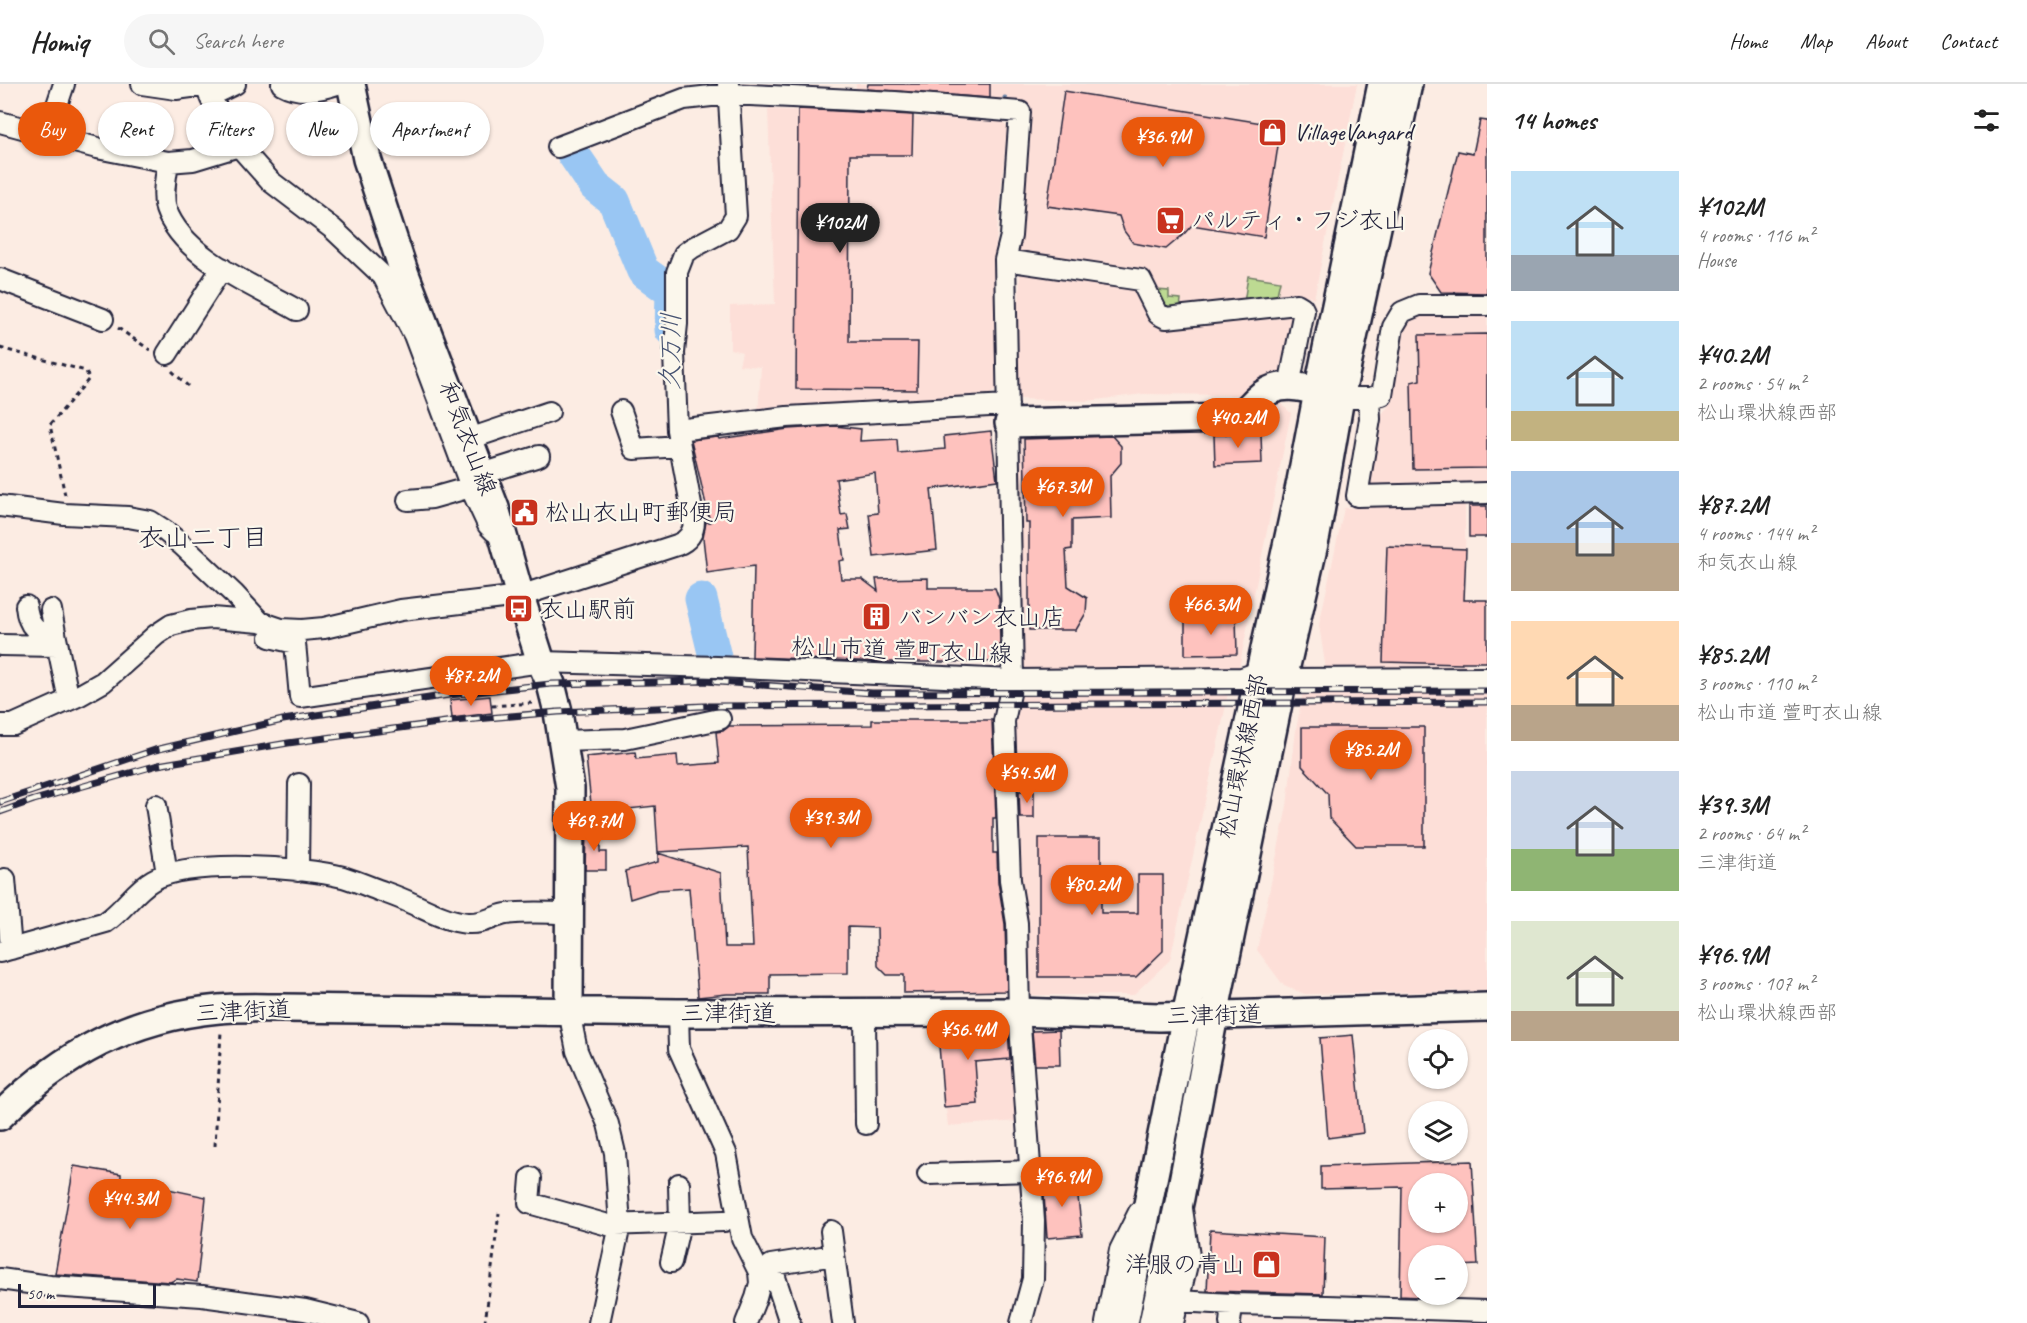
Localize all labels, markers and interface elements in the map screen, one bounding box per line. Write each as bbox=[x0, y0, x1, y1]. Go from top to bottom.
search box bbox=[124, 14, 544, 68]
text: Homiq bbox=[30, 24, 88, 59]
icon: search bbox=[145, 25, 178, 58]
text: Search here bbox=[193, 27, 283, 55]
text: Home bbox=[1729, 28, 1767, 54]
text: Map bbox=[1800, 28, 1832, 54]
text: About bbox=[1865, 28, 1907, 54]
text: Contact bbox=[1940, 28, 1997, 54]
chip: Buy bbox=[18, 102, 86, 156]
chip: Rent bbox=[98, 102, 174, 156]
chip: Filters bbox=[186, 102, 274, 156]
chip: New bbox=[286, 102, 358, 156]
chip: Apartment bbox=[370, 102, 490, 156]
text: 14 homes bbox=[1511, 104, 1596, 137]
icon: filters bbox=[1970, 104, 2003, 137]
shop icon: VillageVangard bbox=[1257, 116, 1289, 148]
pin: ¥36.9M bbox=[1114, 117, 1212, 168]
place label: VillageVangard bbox=[1294, 117, 1416, 147]
text: ¥36.9M bbox=[1136, 124, 1190, 149]
text: ¥102M bbox=[1697, 190, 1763, 223]
icon: home bbox=[1559, 195, 1631, 267]
pin: ¥102M bbox=[798, 203, 882, 254]
supermarket icon: パルティ・フジ衣山 bbox=[1154, 204, 1186, 236]
place label: パルティ・フジ衣山 bbox=[1191, 205, 1407, 235]
text: ¥102M bbox=[815, 210, 865, 235]
text: 4 rooms · 116 m² bbox=[1697, 223, 1814, 248]
text: House bbox=[1697, 248, 1736, 273]
water label: 久万川 bbox=[653, 312, 688, 390]
text: ¥40.2M bbox=[1697, 338, 1768, 371]
icon: home bbox=[1559, 345, 1631, 417]
text: 2 rooms · 54 m² bbox=[1697, 371, 1805, 396]
street label: 和気衣山線 bbox=[432, 377, 504, 499]
pin: ¥40.2M bbox=[1189, 398, 1287, 449]
text: 松山環状線西部 bbox=[1697, 400, 1837, 425]
text: ¥40.2M bbox=[1211, 405, 1265, 430]
pin: ¥67.3M bbox=[1014, 467, 1112, 518]
text: ¥67.3M bbox=[1036, 474, 1090, 499]
text: ¥87.2M bbox=[1697, 488, 1768, 521]
icon: home bbox=[1559, 495, 1631, 567]
public building icon: 松山衣山町郵便局 bbox=[508, 496, 540, 528]
place label: 松山衣山町郵便局 bbox=[545, 497, 737, 527]
district label: 衣山二丁目 bbox=[138, 521, 268, 554]
text: 4 rooms · 144 m² bbox=[1697, 521, 1814, 546]
text: 和気衣山線 bbox=[1697, 550, 1797, 575]
pin: ¥66.3M bbox=[1162, 585, 1260, 636]
text: ¥66.3M bbox=[1183, 592, 1239, 617]
bus stop icon: 衣山駅前 bbox=[503, 593, 535, 625]
place label: 衣山駅前 bbox=[540, 594, 636, 624]
building icon: バンバン衣山店 bbox=[861, 601, 893, 633]
place label: バンバン衣山店 bbox=[898, 602, 1065, 632]
street label: 松山市道 萱町衣山線 bbox=[791, 631, 1013, 669]
text: ¥85.2M bbox=[1697, 638, 1768, 671]
icon: home bbox=[1559, 645, 1631, 717]
pin: ¥87.2M bbox=[422, 656, 520, 707]
text: ¥87.2M bbox=[444, 663, 498, 688]
street label: 松山環状線西部 bbox=[1210, 671, 1274, 841]
text: 3 rooms · 110 m² bbox=[1697, 671, 1814, 696]
text: 松山市道 萱町衣山線 bbox=[1697, 700, 1882, 725]
pin: ¥85.2M bbox=[1322, 730, 1420, 781]
text: ¥85.2M bbox=[1344, 737, 1398, 762]
pin: ¥54.5M bbox=[978, 753, 1076, 804]
text: ¥54.5M bbox=[1000, 760, 1054, 785]
text: ¥39.3M bbox=[1697, 788, 1768, 821]
icon: home bbox=[1559, 795, 1631, 867]
pin: ¥39.3M bbox=[782, 798, 880, 849]
pin: ¥69.7M bbox=[545, 801, 643, 852]
text: ¥39.3M bbox=[804, 805, 858, 830]
text: ¥69.7M bbox=[567, 808, 621, 833]
text: 2 rooms · 64 m² bbox=[1697, 821, 1805, 846]
text: 三津街道 bbox=[1697, 850, 1777, 875]
pin: ¥80.2M bbox=[1043, 865, 1141, 916]
text: ¥80.2M bbox=[1065, 872, 1119, 897]
text: ¥96.9M bbox=[1697, 938, 1768, 971]
icon: home bbox=[1559, 945, 1631, 1017]
text: 3 rooms · 107 m² bbox=[1697, 971, 1814, 996]
street label: 三津街道 bbox=[194, 994, 292, 1028]
street label: 三津街道 bbox=[680, 998, 776, 1028]
street label: 三津街道 bbox=[1166, 999, 1262, 1031]
text: 松山環状線西部 bbox=[1697, 1000, 1837, 1025]
pin: ¥56.4M bbox=[919, 1010, 1017, 1061]
text: ¥56.4M bbox=[941, 1017, 995, 1042]
map controls bbox=[1408, 1029, 1468, 1305]
button: locate bbox=[1408, 1029, 1468, 1089]
button: layers bbox=[1408, 1101, 1468, 1161]
pin: ¥96.9M bbox=[1013, 1157, 1111, 1208]
text: ¥96.9M bbox=[1035, 1164, 1089, 1189]
button: + bbox=[1408, 1173, 1468, 1233]
pin: ¥44.3M bbox=[81, 1179, 179, 1230]
text: ¥44.3M bbox=[103, 1186, 157, 1211]
button: − bbox=[1408, 1245, 1468, 1305]
shop icon: 洋服の青山 bbox=[1250, 1248, 1282, 1280]
place label: 洋服の青山 bbox=[1125, 1249, 1245, 1279]
scale bar bbox=[18, 1281, 156, 1308]
text: 50 m bbox=[27, 1284, 54, 1304]

